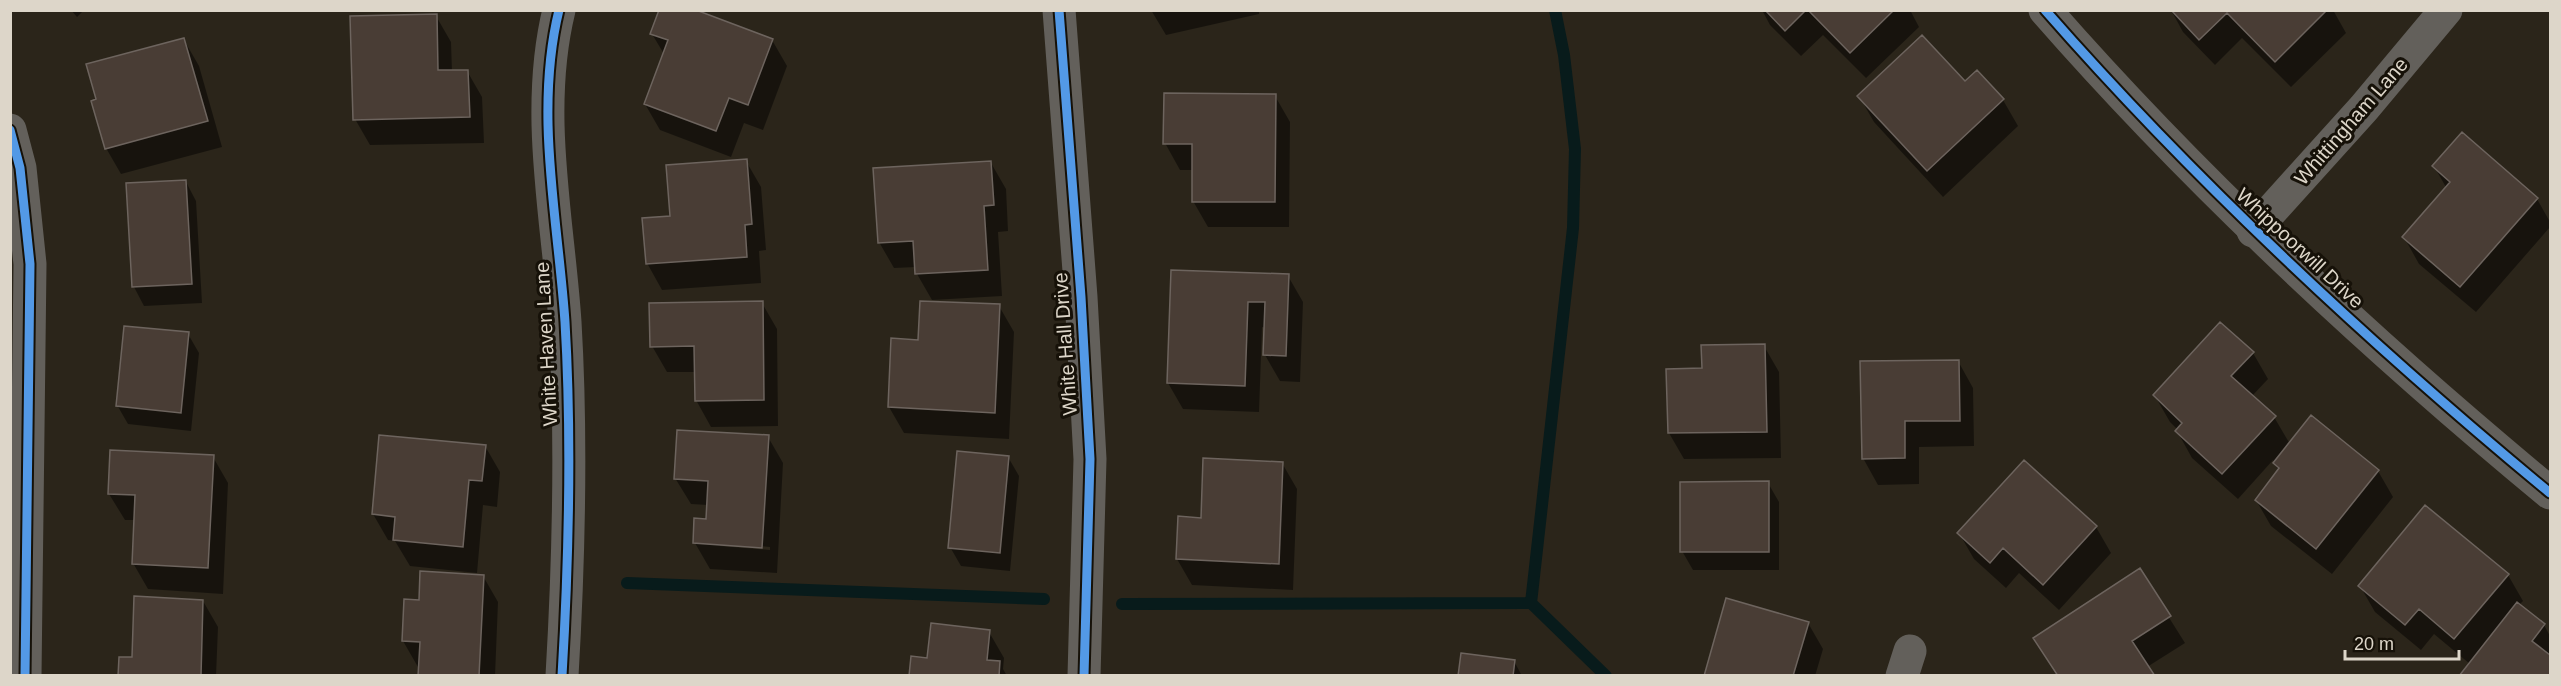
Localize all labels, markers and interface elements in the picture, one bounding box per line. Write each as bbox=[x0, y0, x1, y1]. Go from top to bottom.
street label: Whittingham Lane bbox=[2290, 53, 2412, 189]
street label: Whippoorwill Drive bbox=[2232, 183, 2368, 313]
street label: White Haven Lane bbox=[531, 261, 561, 427]
street label: White Hall Drive bbox=[1049, 272, 1081, 416]
scale bar bbox=[2345, 623, 2459, 661]
text: 20 m bbox=[2354, 634, 2394, 654]

